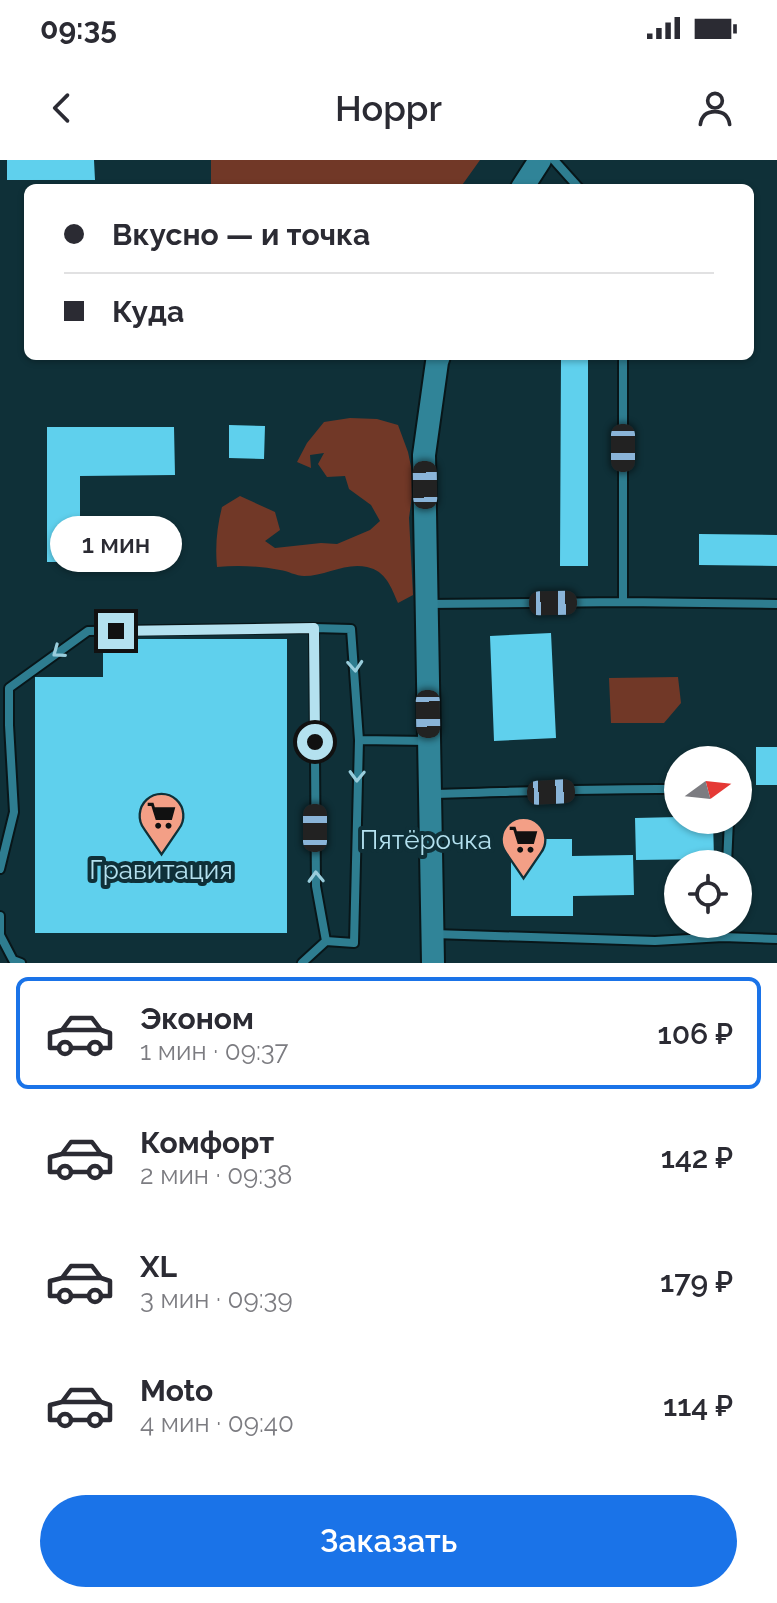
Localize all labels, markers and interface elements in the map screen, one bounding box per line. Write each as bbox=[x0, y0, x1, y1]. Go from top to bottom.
text: 09:35 bbox=[40, 11, 117, 46]
icon: back bbox=[40, 86, 84, 130]
icon: person bbox=[693, 86, 737, 130]
text: Hoppr bbox=[335, 87, 442, 129]
text: Вкусно — и точка bbox=[112, 217, 370, 252]
text: Куда bbox=[112, 294, 184, 329]
car bbox=[611, 424, 635, 472]
car bbox=[413, 461, 437, 509]
callout: 1 мин bbox=[50, 515, 182, 571]
text: 1 мин bbox=[82, 529, 150, 559]
car bbox=[529, 591, 577, 615]
route end bbox=[98, 613, 134, 649]
one-way arrow bbox=[53, 643, 67, 657]
one-way arrow bbox=[346, 660, 363, 673]
car bbox=[416, 690, 440, 738]
route start bbox=[297, 724, 333, 760]
north arrow bbox=[664, 746, 752, 834]
map controls bbox=[664, 746, 752, 938]
one-way arrow bbox=[349, 770, 366, 783]
car bbox=[526, 779, 576, 805]
supermarket icon: Гравитация bbox=[137, 791, 185, 854]
car bbox=[303, 804, 327, 852]
supermarket icon: Пятёрочка bbox=[499, 816, 547, 879]
place label: Пятёрочка bbox=[360, 825, 492, 855]
button: locate bbox=[664, 850, 752, 938]
place label: Гравитация bbox=[89, 855, 233, 885]
one-way arrow bbox=[308, 870, 325, 883]
icon: car bbox=[44, 997, 116, 1069]
text: Эконом bbox=[140, 1001, 254, 1036]
text: 106 ₽ bbox=[658, 1016, 733, 1051]
text: 1 мин · 09:37 bbox=[140, 1036, 288, 1066]
icon: car bbox=[44, 1121, 116, 1193]
text: Комфорт bbox=[140, 1125, 274, 1160]
text: 142 ₽ bbox=[661, 1140, 733, 1175]
text: 2 мин · 09:38 bbox=[140, 1160, 293, 1190]
icon: car bbox=[44, 1245, 116, 1317]
text: XL bbox=[140, 1249, 177, 1284]
text: 179 ₽ bbox=[660, 1264, 733, 1299]
text: 3 мин · 09:39 bbox=[140, 1284, 293, 1314]
icon: car bbox=[44, 1369, 116, 1441]
text: Moto bbox=[140, 1373, 213, 1408]
text: 114 ₽ bbox=[663, 1388, 733, 1423]
text: 4 мин · 09:40 bbox=[140, 1408, 294, 1438]
button: Заказать bbox=[40, 1495, 737, 1587]

